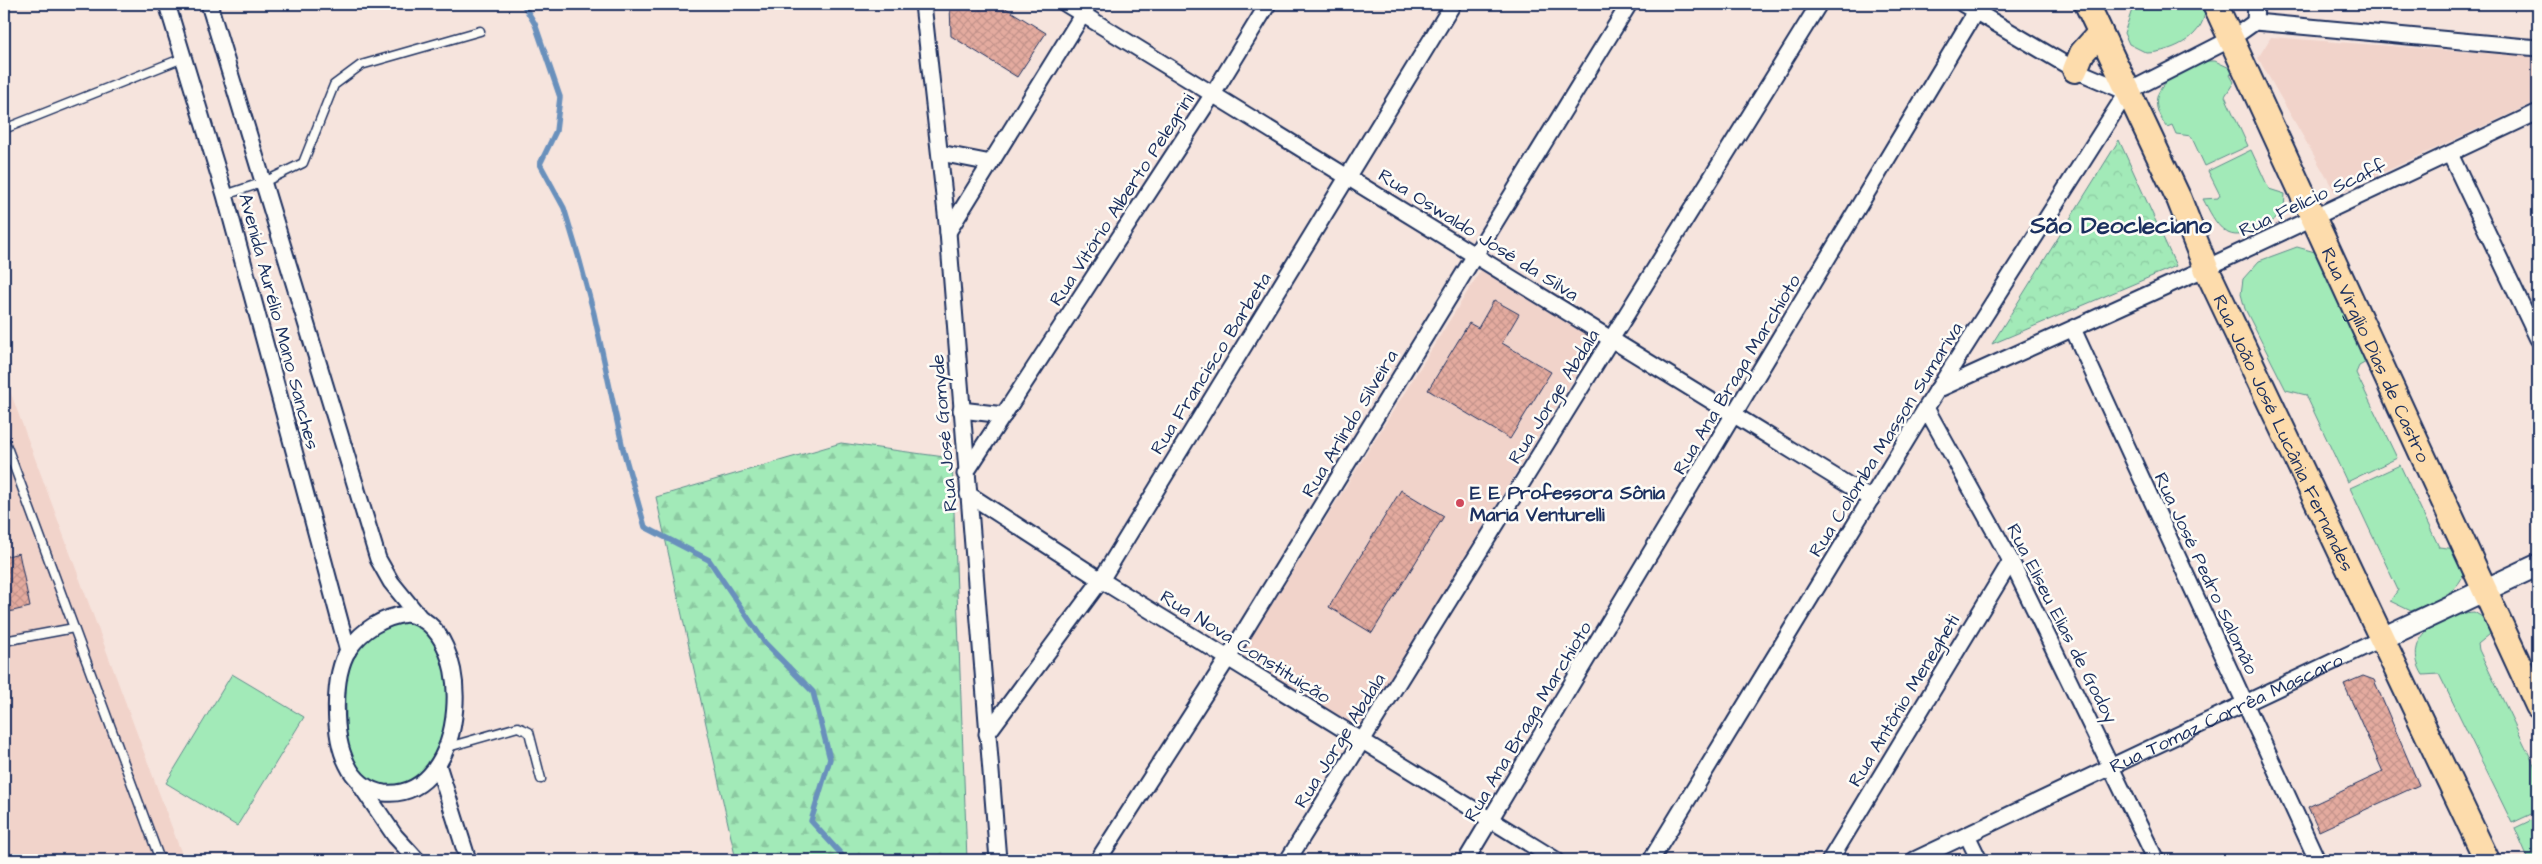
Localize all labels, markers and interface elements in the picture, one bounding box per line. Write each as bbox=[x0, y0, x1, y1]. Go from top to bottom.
street label: Rua Vitório Alberto Pelegrini bbox=[1043, 88, 1202, 312]
street label: Rua Felício Scaff bbox=[2235, 152, 2391, 244]
street label: Rua Oswaldo José da Silva bbox=[1373, 162, 1584, 308]
street label: Avenida Aurélio Mano Sanches bbox=[231, 190, 326, 453]
district label: São Deocleciano bbox=[2029, 209, 2212, 243]
street label: Rua Virgílio Dias de Castro bbox=[2314, 243, 2436, 467]
street label: Rua Francisco Barbeta bbox=[1144, 267, 1279, 460]
street label: Rua Ana Braga Marchioto bbox=[1667, 269, 1809, 481]
street label: Rua João José Lucânia Fernandes bbox=[2205, 290, 2360, 576]
street label: Rua Colomba Masson Sumariva bbox=[1803, 317, 1970, 562]
street label: Rua Jorge Abdala bbox=[1502, 324, 1608, 470]
street label: Rua Arlindo Silveira bbox=[1296, 345, 1405, 503]
street label: Rua José Gomyde bbox=[924, 353, 966, 513]
street label: Rua José Pedro Salomão bbox=[2147, 468, 2265, 679]
place label: E E Professora Sônia Maria Venturelli bbox=[1470, 480, 1665, 529]
marker: E E Professora Sônia Maria Venturelli bbox=[1454, 497, 1466, 509]
street label: Rua Eliseu Elias de Godoy bbox=[1999, 519, 2124, 729]
street label: Rua Nova Constituição bbox=[1155, 584, 1336, 711]
street label: Rua Antônio Menegheti bbox=[1842, 609, 1968, 793]
street label: Rua Ana Braga Marchioto bbox=[1458, 616, 1600, 828]
street label: Rua Tomaz Corrêa Mascaro bbox=[2105, 647, 2348, 781]
street label: Rua Jorge Abdala bbox=[1288, 668, 1394, 814]

